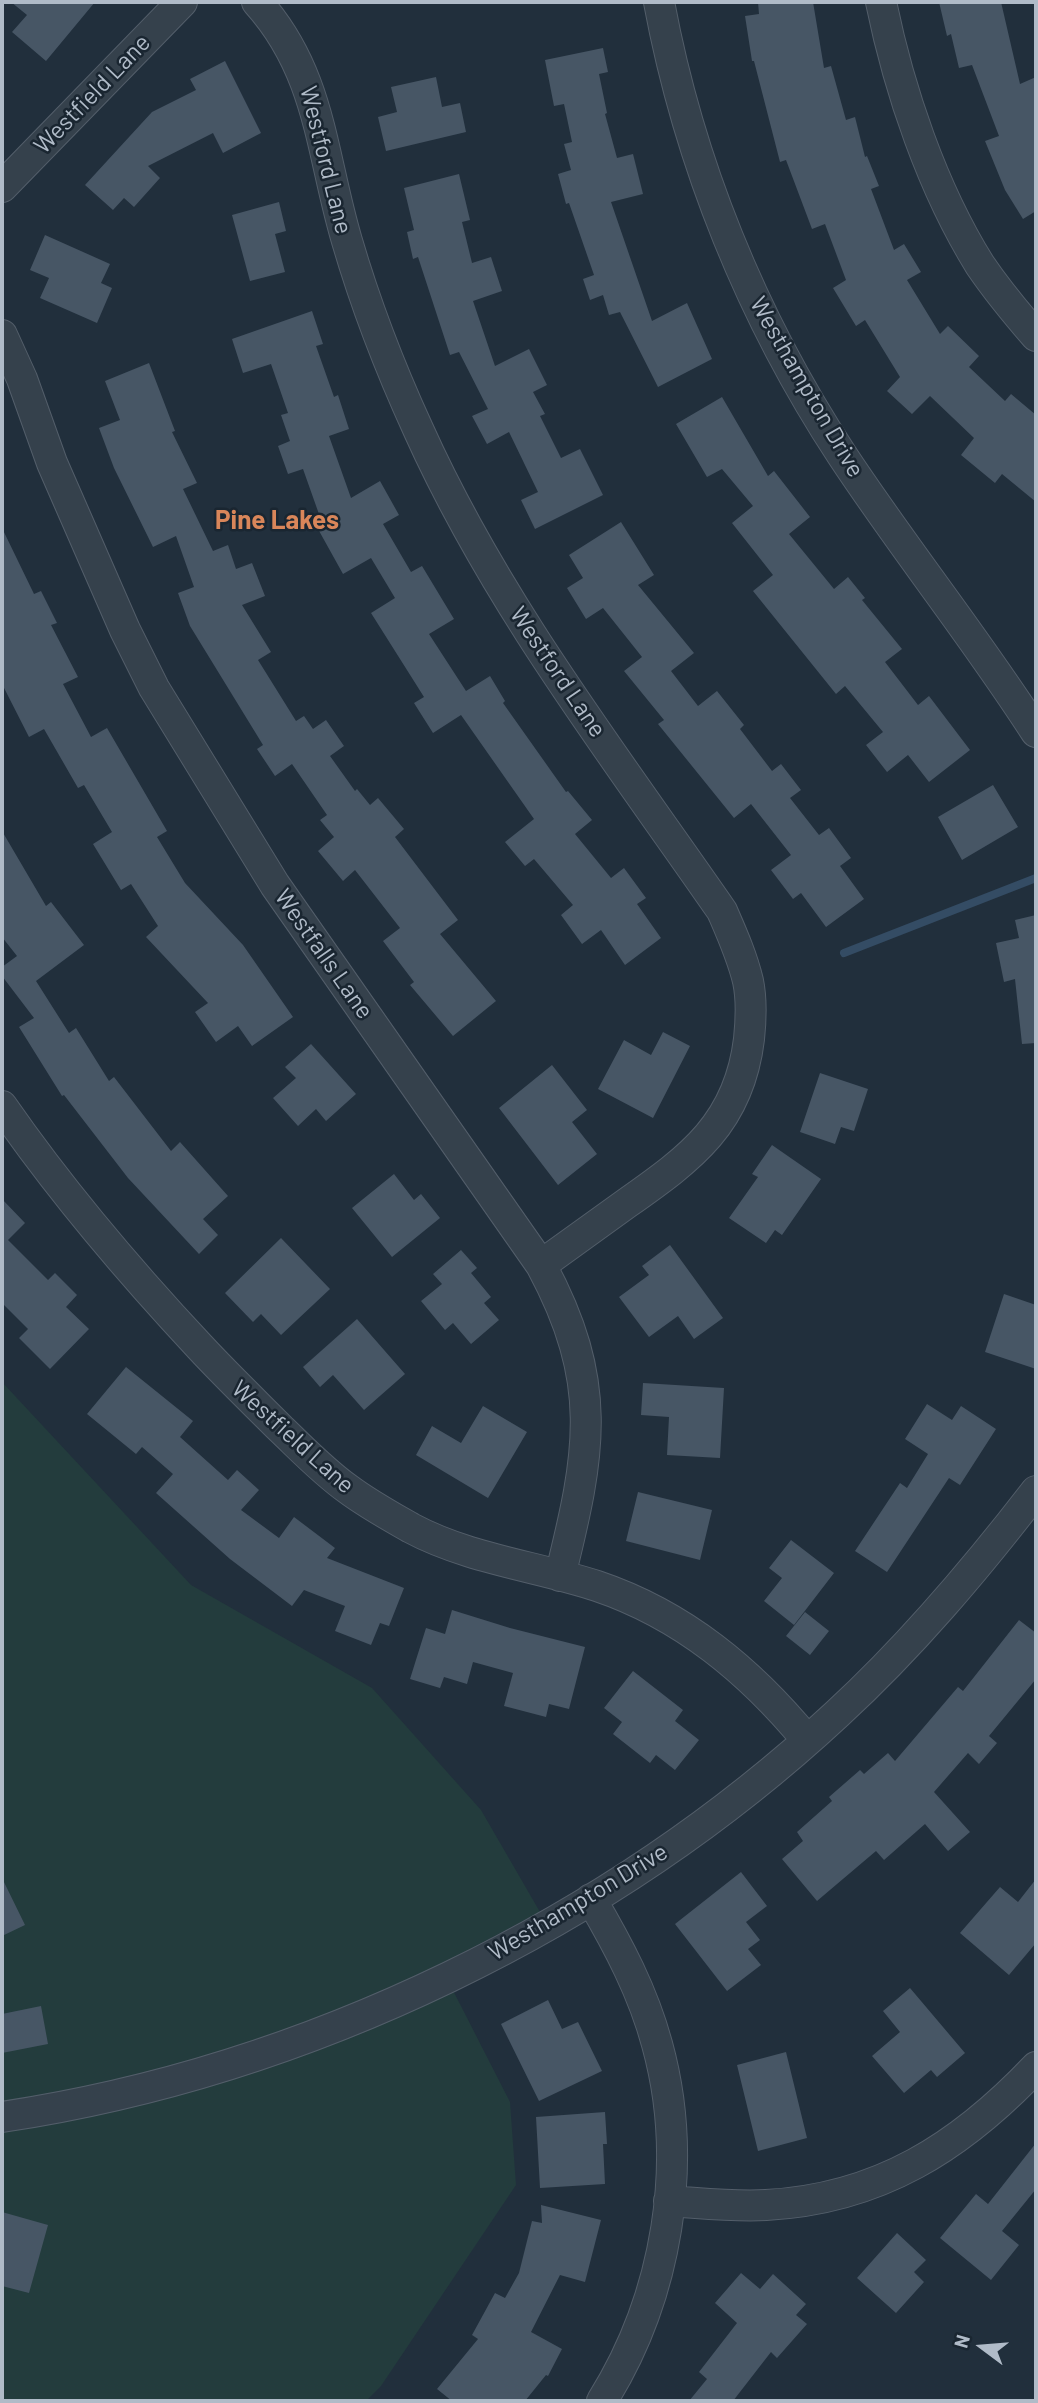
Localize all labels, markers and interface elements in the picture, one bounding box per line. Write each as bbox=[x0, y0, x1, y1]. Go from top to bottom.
street label: Westfield Lane bbox=[28, 28, 156, 160]
street label: Westford Lane bbox=[294, 83, 358, 237]
street label: Westhampton Drive bbox=[744, 292, 870, 482]
district label: Pine Lakes bbox=[215, 504, 339, 536]
street label: Westford Lane bbox=[504, 601, 612, 743]
street label: Westfalls Lane bbox=[269, 884, 379, 1024]
street label: Westfield Lane bbox=[226, 1374, 360, 1500]
street label: Westhampton Drive bbox=[483, 1837, 673, 1967]
north arrow bbox=[947, 2312, 1017, 2382]
text: N bbox=[949, 2332, 974, 2350]

